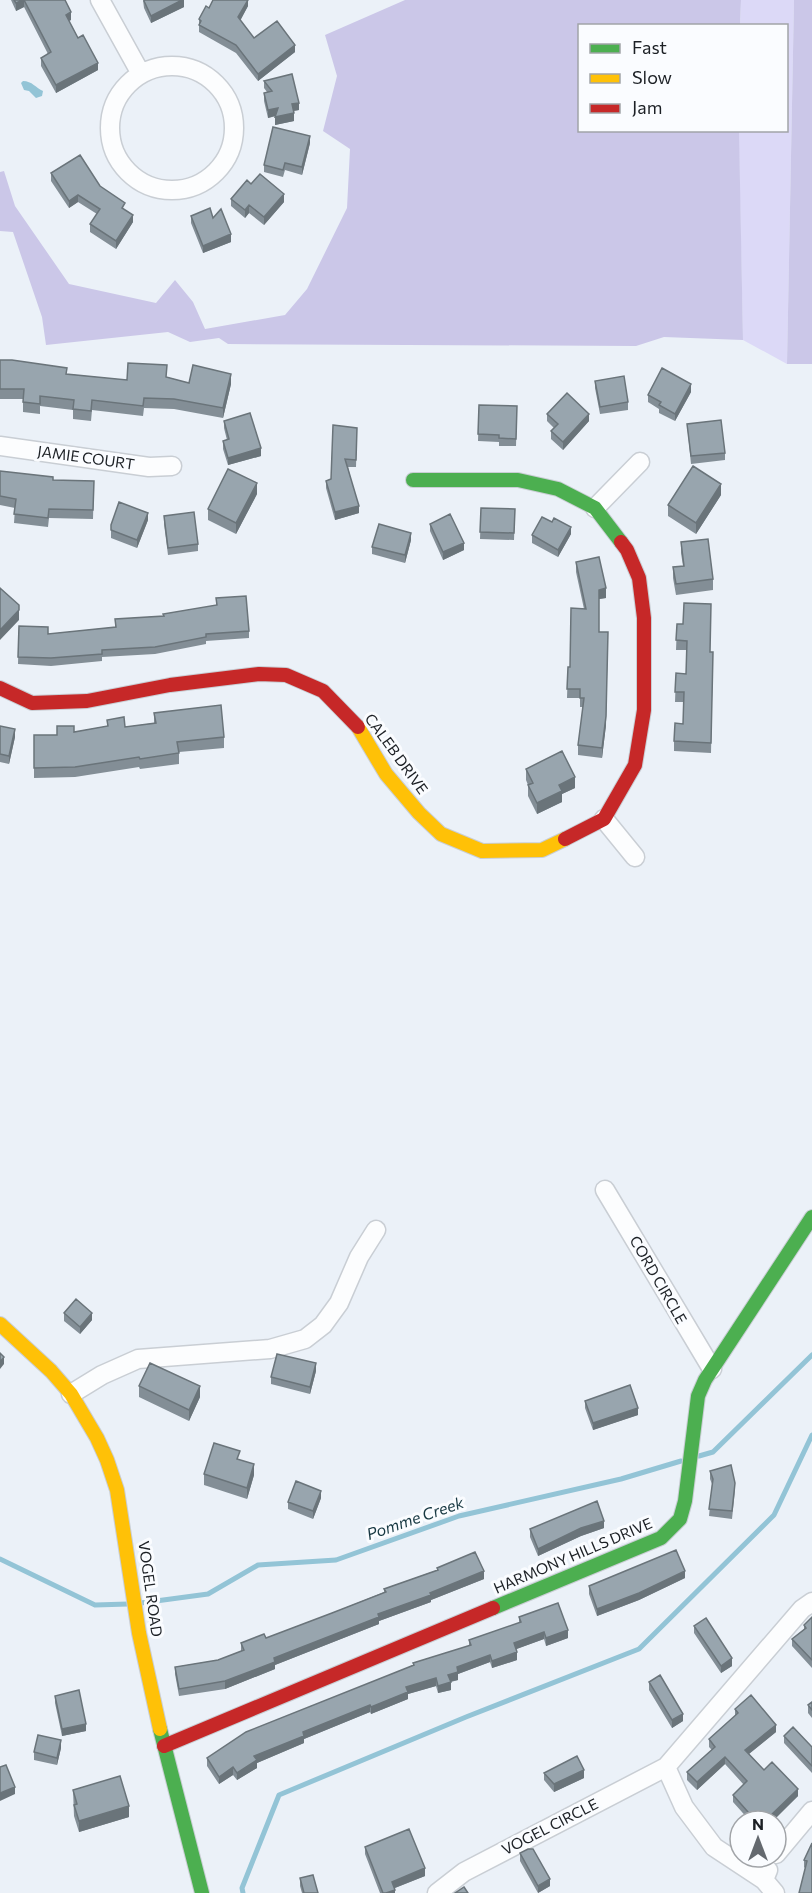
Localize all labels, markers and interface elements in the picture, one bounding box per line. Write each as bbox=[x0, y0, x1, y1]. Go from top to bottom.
legend bbox=[578, 24, 788, 132]
text: Fast bbox=[632, 36, 667, 58]
text: Slow bbox=[632, 66, 672, 88]
text: Jam bbox=[632, 96, 662, 118]
street label: JAMIE COURT bbox=[36, 441, 136, 473]
street label: CALEB DRIVE bbox=[362, 710, 432, 797]
street label: CORD CIRCLE bbox=[626, 1232, 691, 1327]
water label: Pomme Creek bbox=[364, 1492, 466, 1543]
street label: HARMONY HILLS DRIVE bbox=[491, 1513, 655, 1597]
street label: VOGEL ROAD bbox=[135, 1540, 167, 1638]
street label: VOGEL CIRCLE bbox=[498, 1794, 601, 1858]
north arrow bbox=[728, 1809, 788, 1869]
text: N bbox=[752, 1814, 764, 1833]

